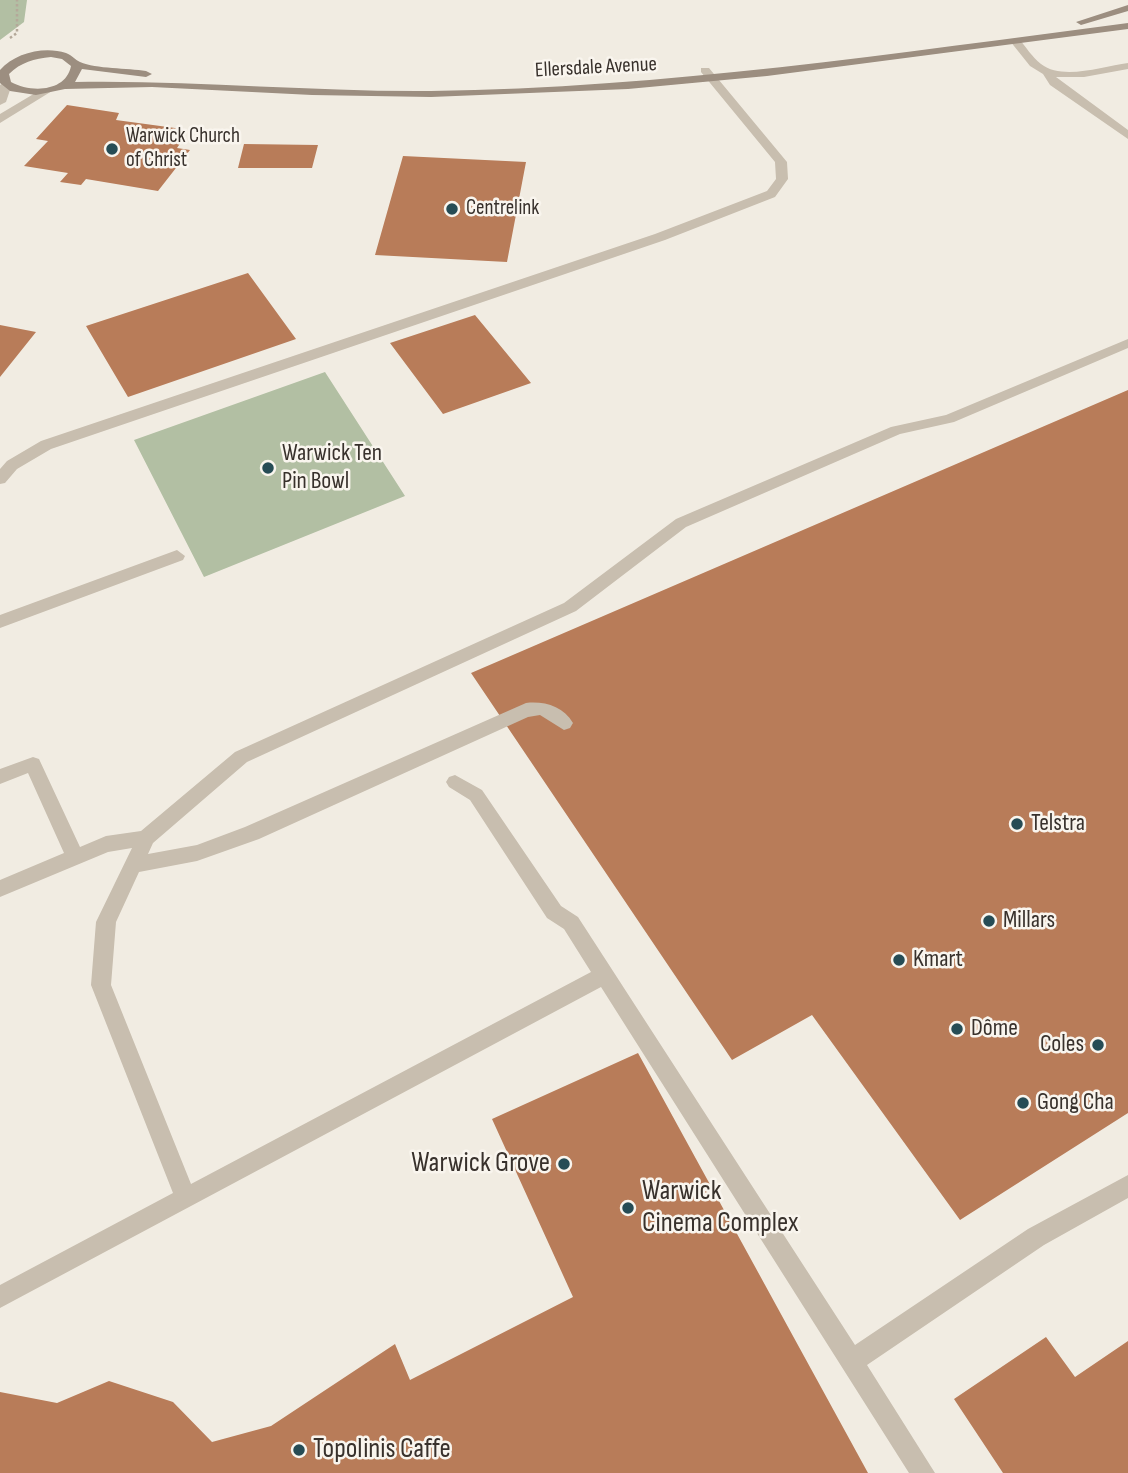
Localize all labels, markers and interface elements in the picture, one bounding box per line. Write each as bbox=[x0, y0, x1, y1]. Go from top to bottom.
street label: Ellersdale Avenue bbox=[534, 52, 658, 84]
place label: Warwick Church of Christ bbox=[126, 124, 240, 174]
marker: Warwick Church of Christ bbox=[104, 141, 120, 157]
place label: Centrelink bbox=[466, 196, 539, 222]
marker: Centrelink bbox=[444, 201, 460, 217]
place label: Warwick Ten Pin Bowl bbox=[282, 440, 382, 496]
marker: Warwick Ten Pin Bowl bbox=[260, 460, 276, 476]
place label: Telstra bbox=[1031, 810, 1085, 838]
marker: Telstra bbox=[1009, 816, 1025, 832]
place label: Millars bbox=[1003, 907, 1055, 935]
marker: Millars bbox=[981, 913, 997, 929]
place label: Kmart bbox=[913, 946, 963, 974]
marker: Kmart bbox=[891, 952, 907, 968]
place label: Dôme bbox=[971, 1015, 1018, 1043]
marker: Dôme bbox=[949, 1021, 965, 1037]
place label: Coles bbox=[1040, 1031, 1084, 1059]
marker: Coles bbox=[1090, 1037, 1106, 1053]
place label: Gong Cha bbox=[1037, 1089, 1114, 1117]
marker: Gong Cha bbox=[1015, 1095, 1031, 1111]
place label: Warwick Grove bbox=[411, 1147, 550, 1181]
marker: Warwick Grove bbox=[556, 1156, 572, 1172]
place label: Warwick Cinema Complex bbox=[642, 1175, 798, 1241]
marker: Warwick Cinema Complex bbox=[620, 1200, 636, 1216]
place label: Topolinis Caffe bbox=[313, 1433, 451, 1467]
marker: Topolinis Caffe bbox=[291, 1442, 307, 1458]

